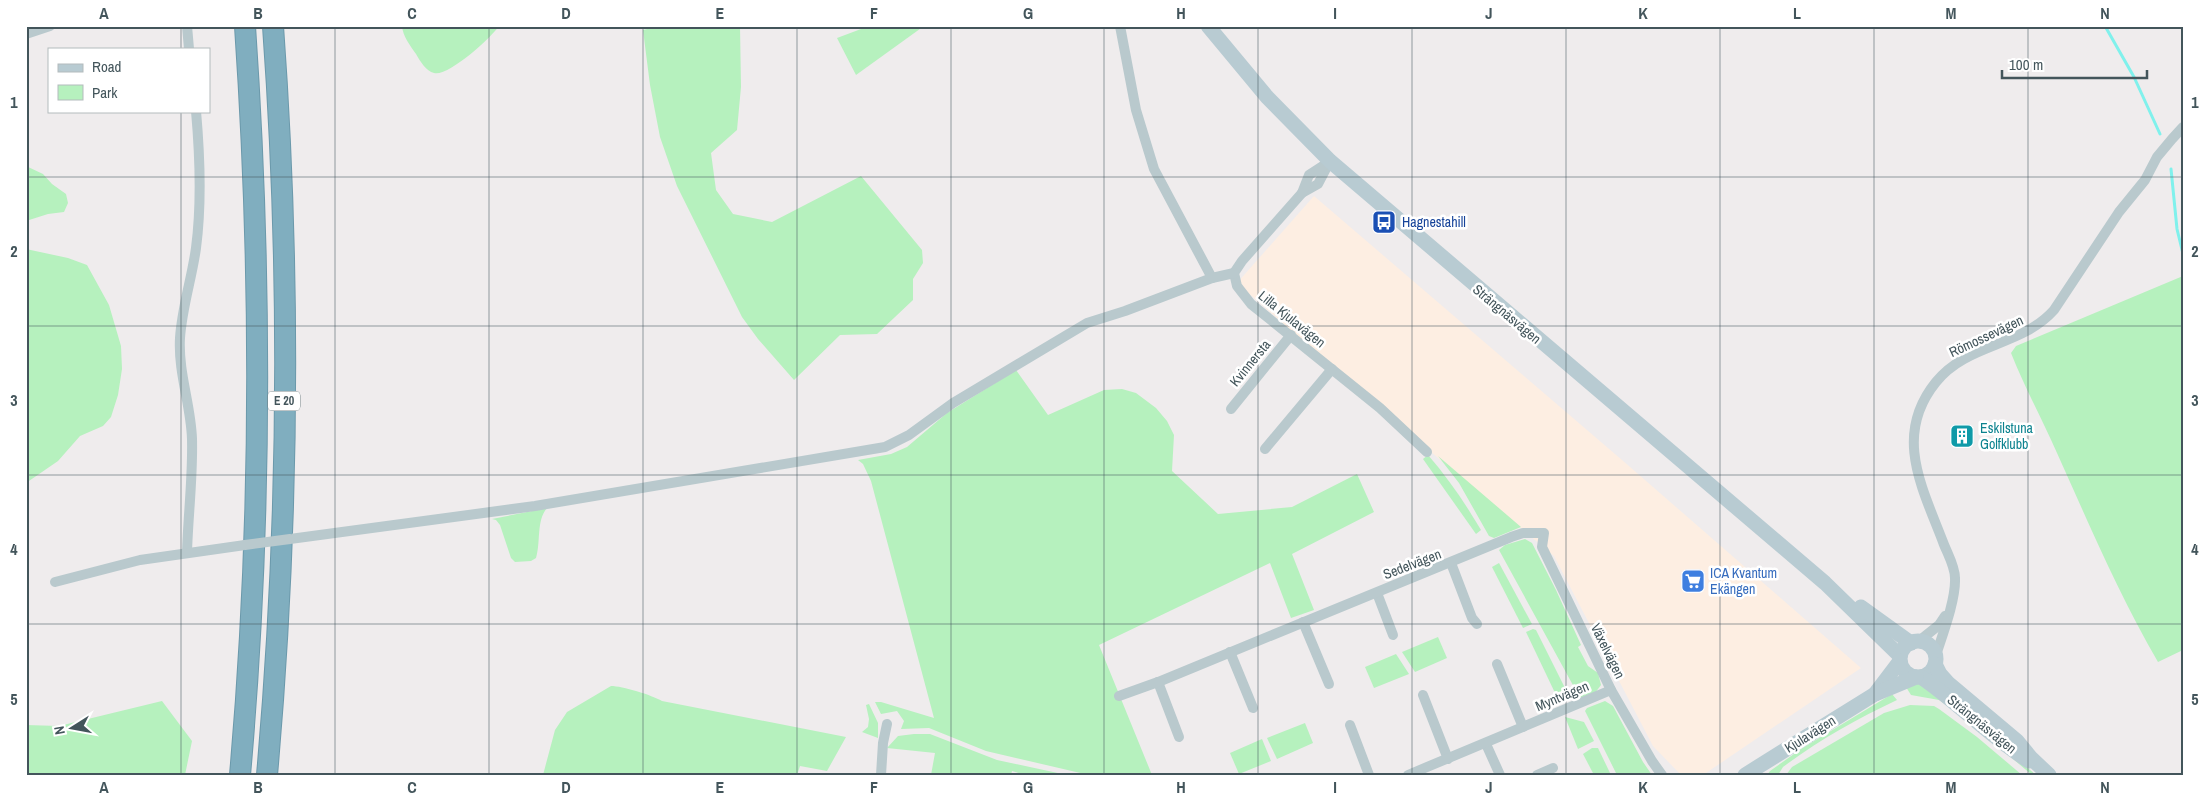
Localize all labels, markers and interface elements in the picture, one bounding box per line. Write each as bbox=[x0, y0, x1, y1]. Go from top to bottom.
text: A bbox=[99, 2, 109, 24]
text: B bbox=[253, 2, 263, 24]
text: C bbox=[407, 2, 417, 24]
text: D bbox=[561, 2, 571, 24]
text: E bbox=[716, 2, 725, 24]
text: F bbox=[870, 2, 878, 24]
text: G bbox=[1023, 2, 1033, 24]
text: H bbox=[1176, 2, 1186, 24]
text: I bbox=[1333, 2, 1337, 24]
text: J bbox=[1485, 2, 1493, 24]
text: K bbox=[1638, 2, 1648, 24]
text: L bbox=[1793, 2, 1801, 24]
text: M bbox=[1946, 2, 1957, 24]
text: N bbox=[2100, 2, 2110, 24]
legend bbox=[48, 48, 210, 112]
scale bar bbox=[2002, 48, 2146, 80]
text: 100 m bbox=[2009, 54, 2043, 75]
text: Road bbox=[92, 56, 121, 77]
text: Park bbox=[92, 82, 118, 103]
text: 1 bbox=[10, 91, 18, 113]
text: 1 bbox=[2191, 91, 2199, 113]
bus stop icon: Hagnestahill bbox=[1371, 209, 1397, 235]
place label: Hagnestahill bbox=[1402, 213, 1466, 231]
text: 2 bbox=[10, 240, 18, 262]
text: 2 bbox=[2191, 240, 2199, 262]
street label: Strängnäsvägen bbox=[1469, 280, 1545, 348]
street label: Lilla Kjulavägen bbox=[1255, 287, 1329, 351]
street label: Römossevägen bbox=[1946, 311, 2026, 361]
street label: Kvinnersta bbox=[1226, 336, 1275, 390]
text: 3 bbox=[10, 389, 18, 411]
text: 3 bbox=[2191, 389, 2199, 411]
road number: E 20 bbox=[268, 392, 300, 411]
place label: Eskilstuna Golfklubb bbox=[1980, 419, 2034, 453]
building icon: Eskilstuna Golfklubb bbox=[1949, 423, 1975, 449]
text: 4 bbox=[10, 538, 18, 560]
text: 4 bbox=[2191, 538, 2199, 560]
street label: Sedelvägen bbox=[1380, 545, 1444, 583]
place label: ICA Kvantum Ekängen bbox=[1710, 564, 1777, 598]
supermarket icon: ICA Kvantum Ekängen bbox=[1680, 568, 1706, 594]
street label: Växelvägen bbox=[1587, 620, 1629, 682]
street label: Myntvägen bbox=[1533, 677, 1591, 715]
text: 5 bbox=[10, 688, 18, 710]
text: 5 bbox=[2191, 688, 2199, 710]
street label: Strängnäsvägen bbox=[1944, 691, 2020, 757]
north arrow bbox=[48, 704, 98, 754]
street label: Kjulavägen bbox=[1781, 711, 1839, 757]
text: N bbox=[50, 725, 69, 736]
text: A bbox=[99, 776, 109, 798]
text: B bbox=[253, 776, 263, 798]
text: C bbox=[407, 776, 417, 798]
text: D bbox=[561, 776, 571, 798]
text: E bbox=[716, 776, 725, 798]
text: F bbox=[870, 776, 878, 798]
text: G bbox=[1023, 776, 1033, 798]
text: H bbox=[1176, 776, 1186, 798]
text: I bbox=[1333, 776, 1337, 798]
text: J bbox=[1485, 776, 1493, 798]
text: K bbox=[1638, 776, 1648, 798]
text: L bbox=[1793, 776, 1801, 798]
text: M bbox=[1946, 776, 1957, 798]
text: N bbox=[2100, 776, 2110, 798]

